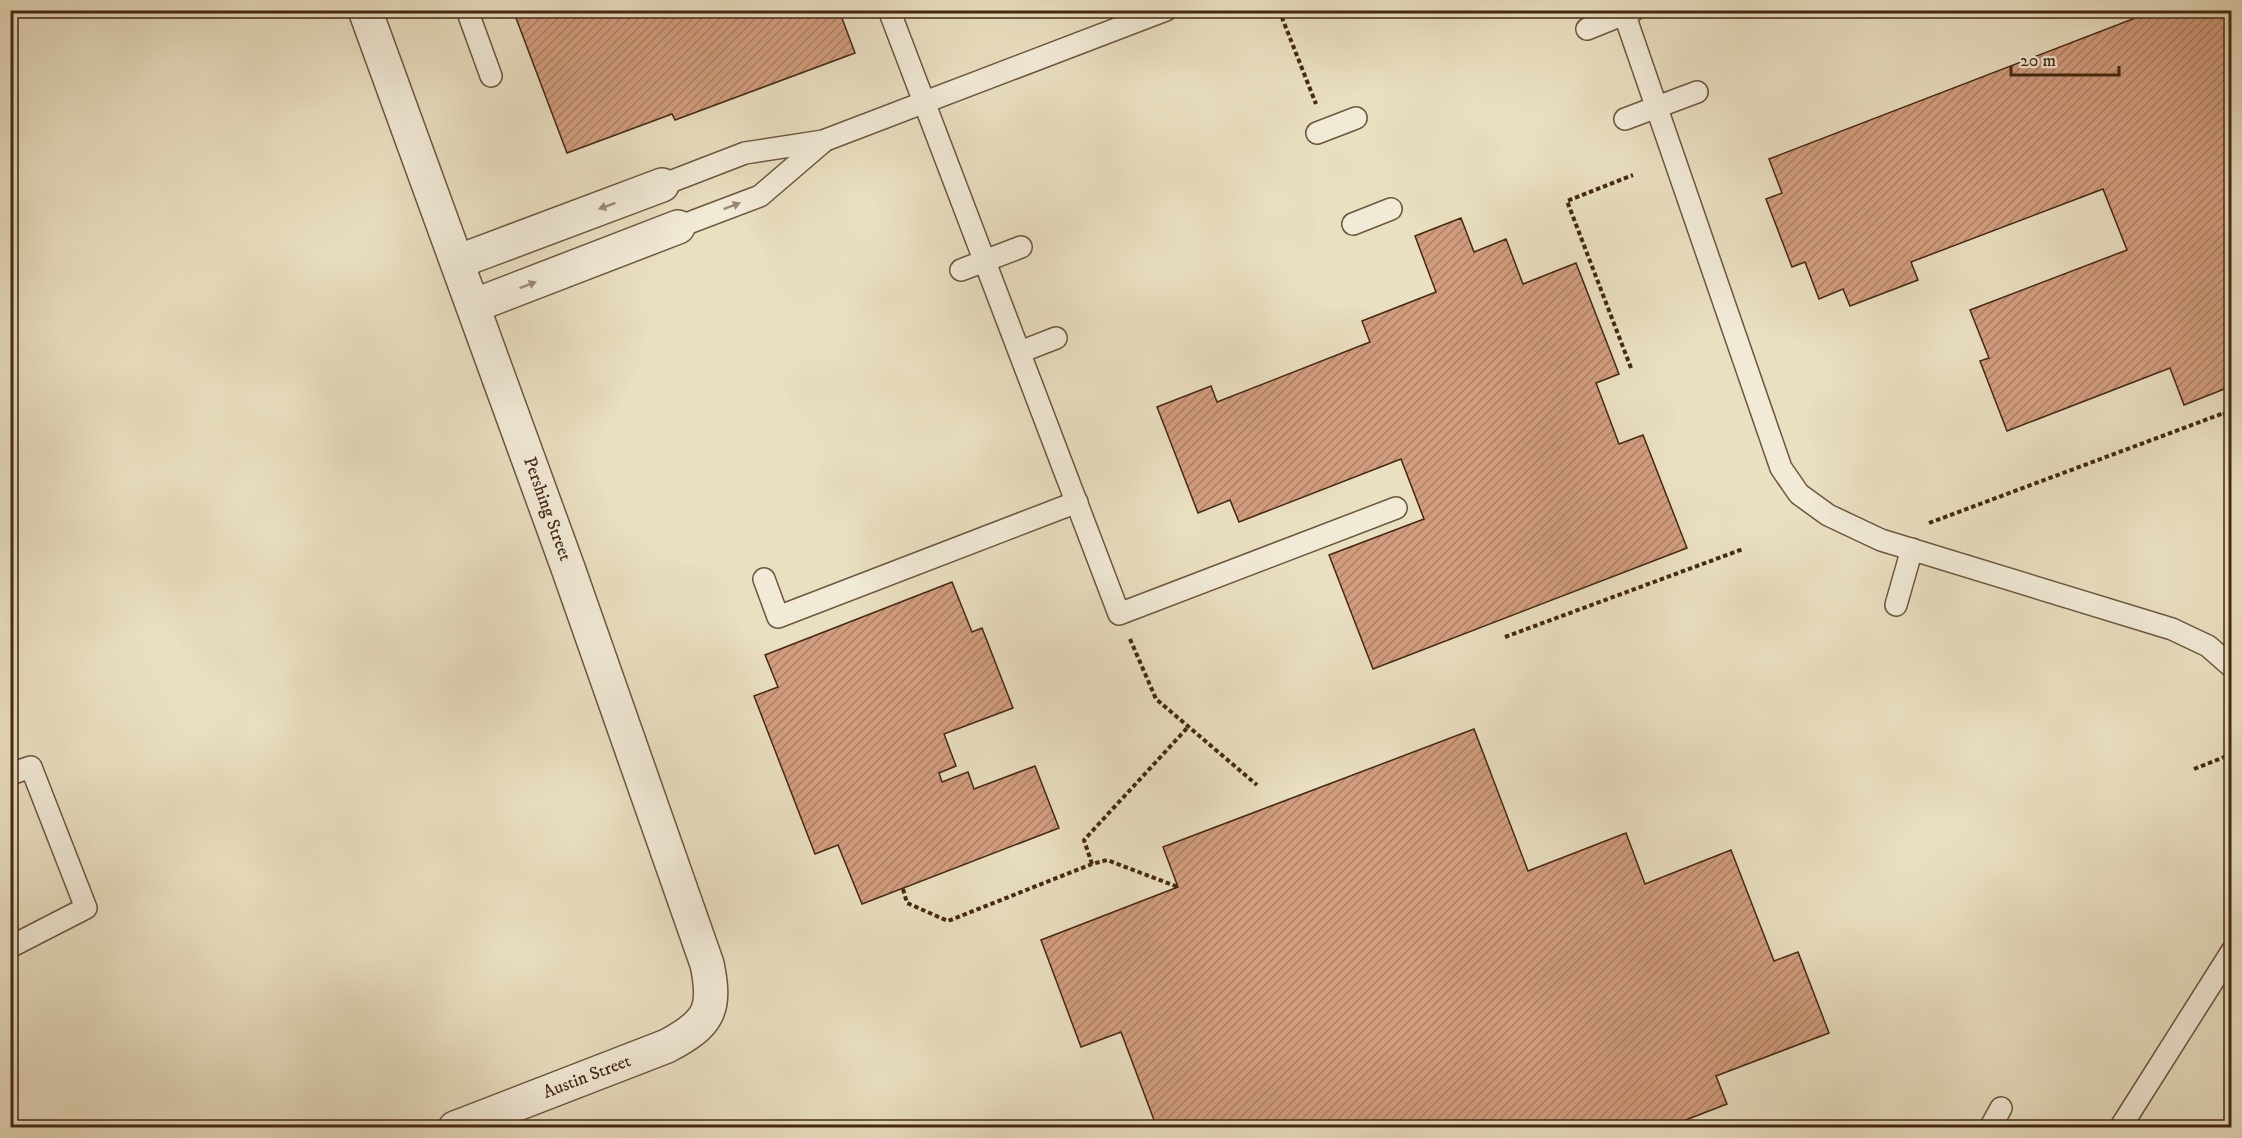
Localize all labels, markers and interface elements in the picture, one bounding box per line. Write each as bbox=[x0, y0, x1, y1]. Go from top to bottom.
scale bar bbox=[2011, 39, 2119, 77]
text: 20 m bbox=[2020, 50, 2056, 72]
one-way arrow bbox=[598, 201, 616, 211]
one-way arrow bbox=[724, 201, 742, 211]
one-way arrow bbox=[519, 280, 537, 290]
street label: Pershing Street bbox=[518, 454, 576, 564]
street label: Austin Street bbox=[540, 1050, 634, 1104]

